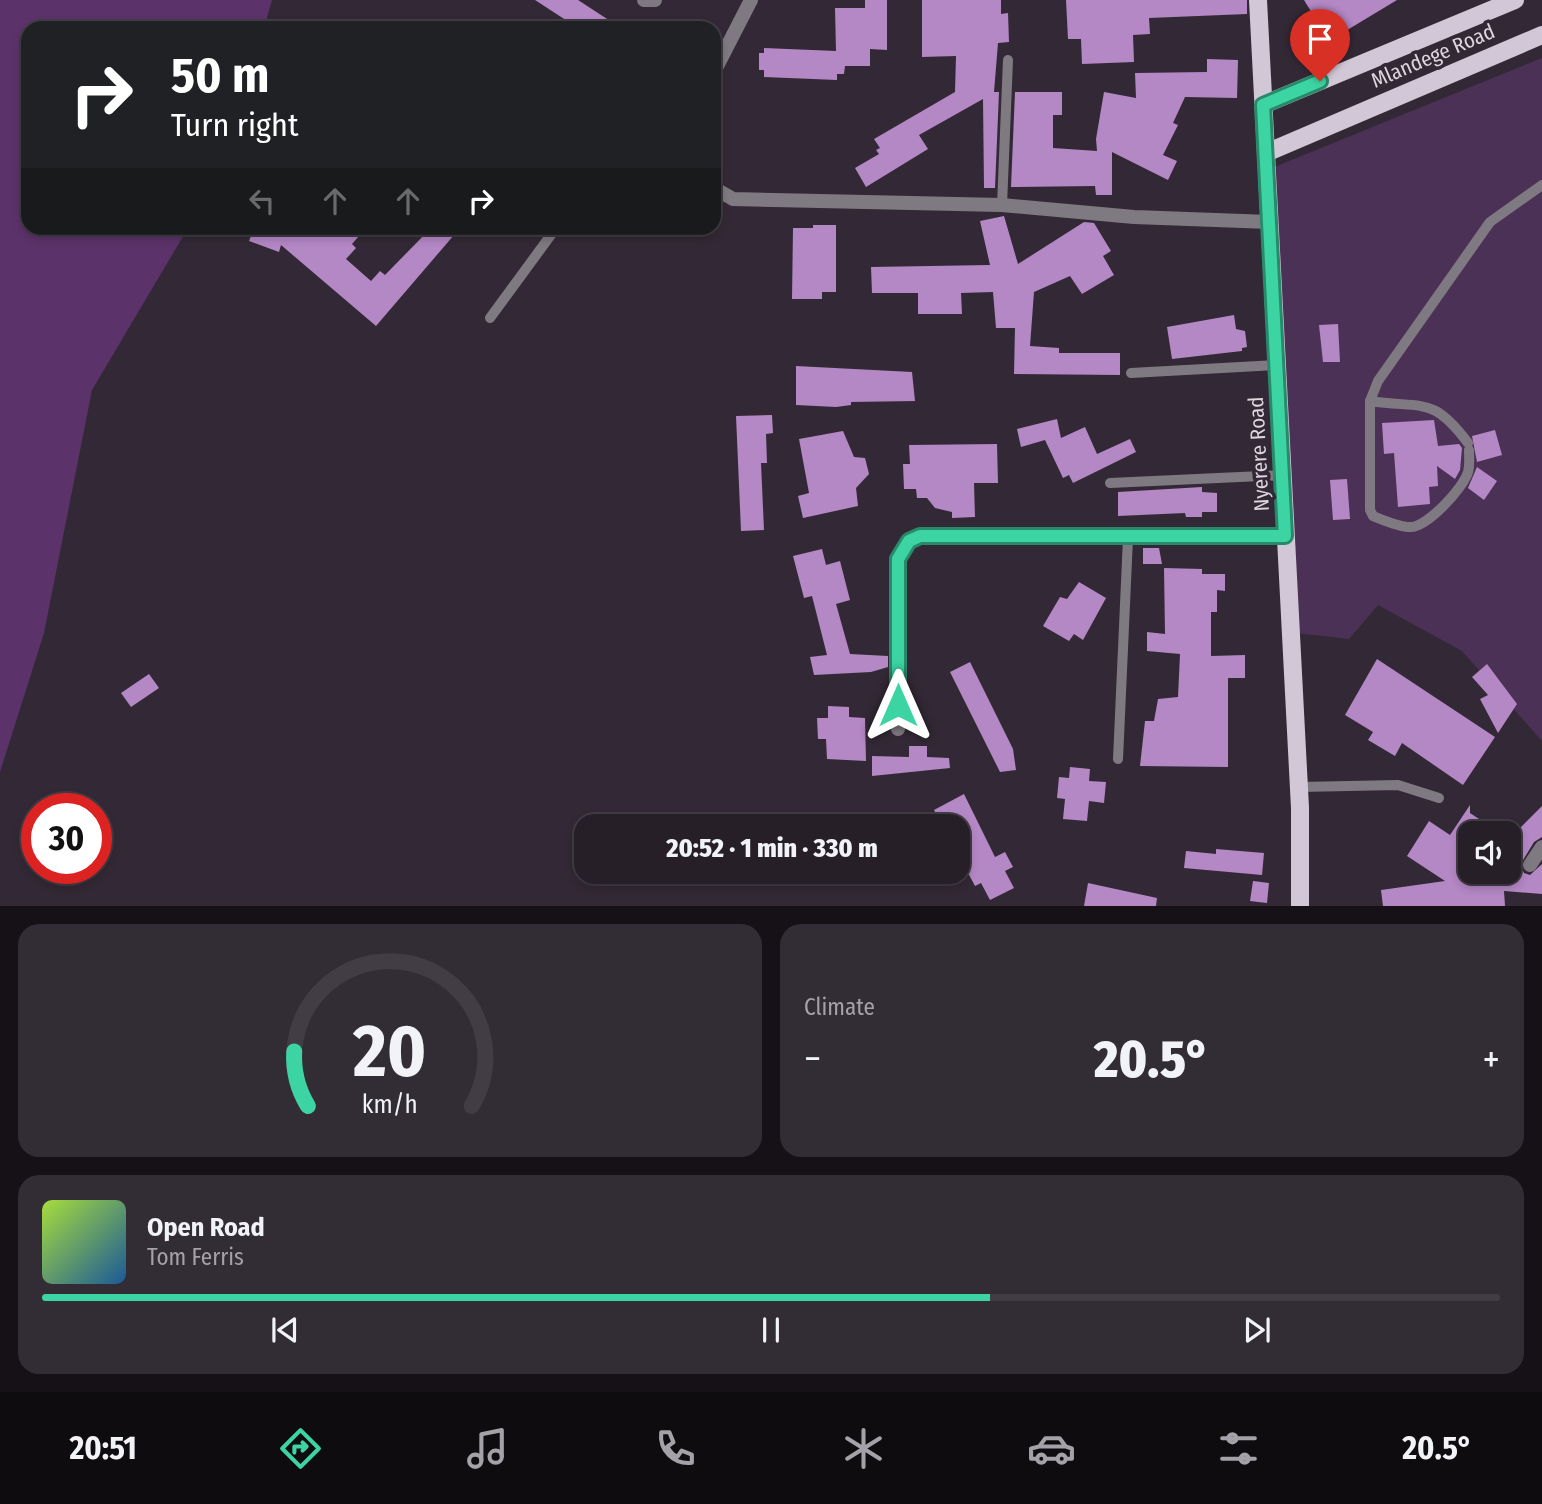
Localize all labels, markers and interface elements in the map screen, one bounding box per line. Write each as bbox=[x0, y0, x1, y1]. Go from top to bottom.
pin bbox=[1290, 9, 1350, 81]
street label: Mlandege Road bbox=[1367, 18, 1499, 94]
icon: arrive bbox=[1301, 20, 1339, 58]
text: 50 m bbox=[171, 46, 269, 105]
icon: right bbox=[56, 49, 147, 140]
text: Turn right bbox=[171, 106, 298, 144]
icon: left bbox=[243, 182, 281, 220]
icon: ahead bbox=[316, 182, 354, 220]
icon: ahead bbox=[389, 182, 427, 220]
icon: right bbox=[462, 182, 500, 220]
street label: Nyerere Road bbox=[1243, 396, 1275, 512]
position arrow bbox=[861, 668, 935, 742]
speed limit sign: 30 bbox=[21, 793, 112, 884]
map controls bbox=[1458, 821, 1521, 884]
button: sound bbox=[1458, 821, 1521, 884]
text: 20:52 · 1 min · 330 m bbox=[666, 833, 878, 864]
text: Climate bbox=[804, 993, 875, 1021]
text: 20 bbox=[352, 1009, 427, 1096]
text: 20.5° bbox=[1094, 1028, 1210, 1091]
text: − bbox=[804, 1036, 821, 1082]
text: + bbox=[1483, 1036, 1500, 1082]
text: km/h bbox=[362, 1090, 418, 1120]
text: Open Road bbox=[147, 1212, 265, 1243]
text: Tom Ferris bbox=[147, 1243, 244, 1271]
icon: previous bbox=[266, 1311, 304, 1349]
icon: pause bbox=[752, 1311, 790, 1349]
icon: next bbox=[1238, 1311, 1276, 1349]
icon: directions bbox=[276, 1424, 325, 1473]
icon: music bbox=[463, 1424, 512, 1473]
icon: phone bbox=[651, 1424, 700, 1473]
icon: climate bbox=[839, 1424, 888, 1473]
icon: car bbox=[1027, 1424, 1076, 1473]
icon: filters bbox=[1214, 1424, 1263, 1473]
text: 20:51 bbox=[69, 1429, 137, 1467]
text: 20.5° bbox=[1402, 1429, 1473, 1467]

